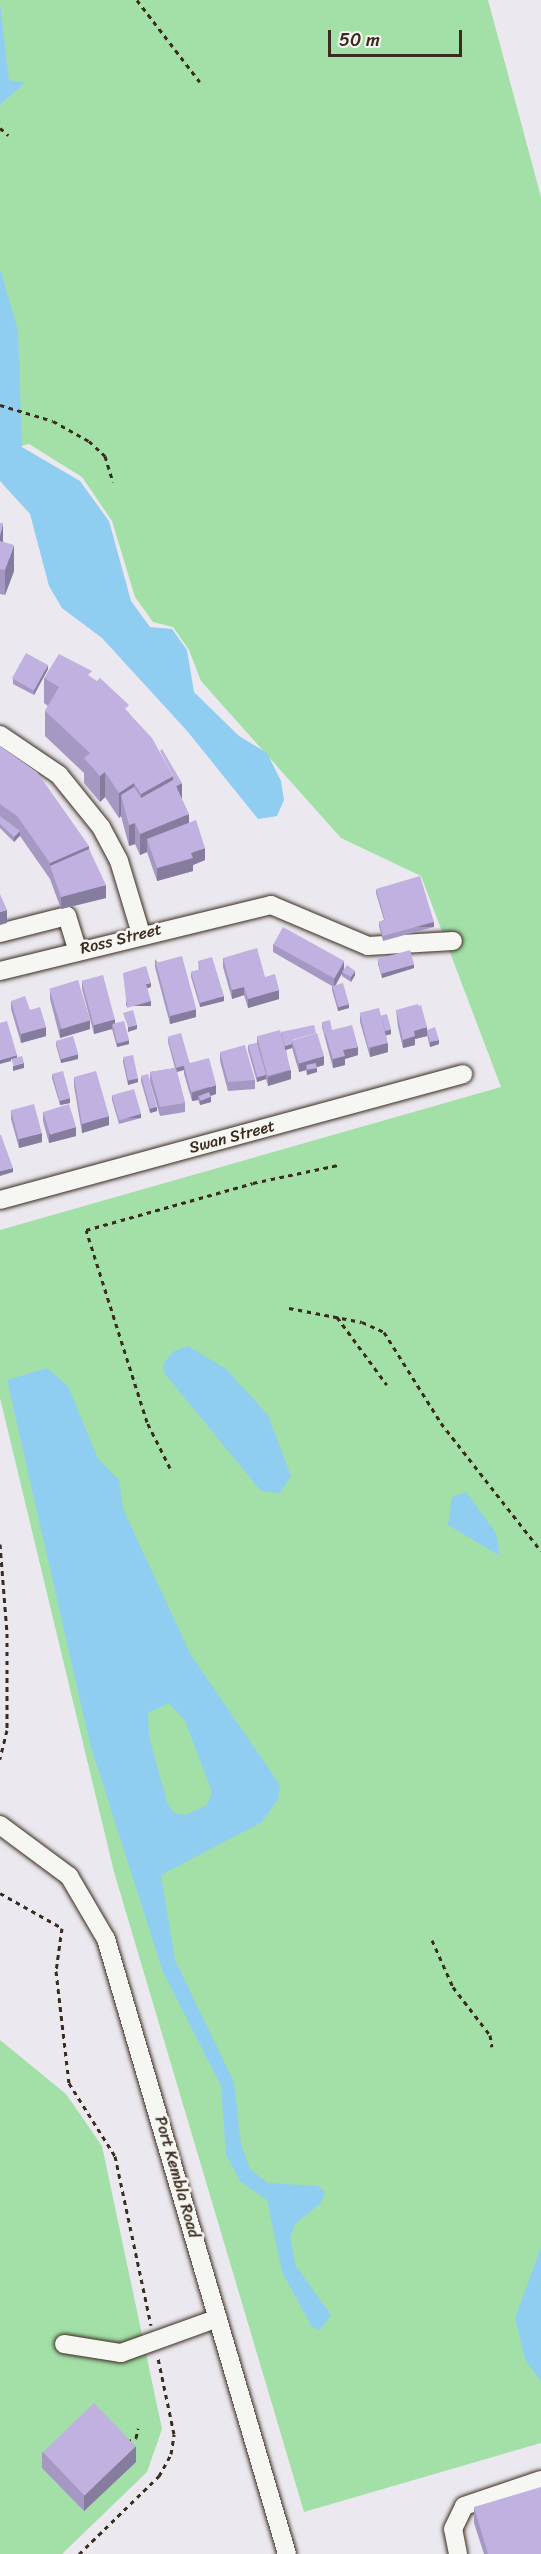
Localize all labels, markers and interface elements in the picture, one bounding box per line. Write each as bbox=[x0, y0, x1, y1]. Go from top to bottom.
scale bar bbox=[331, 18, 464, 56]
text: 50 m bbox=[339, 24, 380, 56]
street label: Ross Street bbox=[78, 920, 164, 958]
street label: Swan Street bbox=[187, 1116, 277, 1158]
street label: Port Kembla Road bbox=[150, 2114, 204, 2240]

